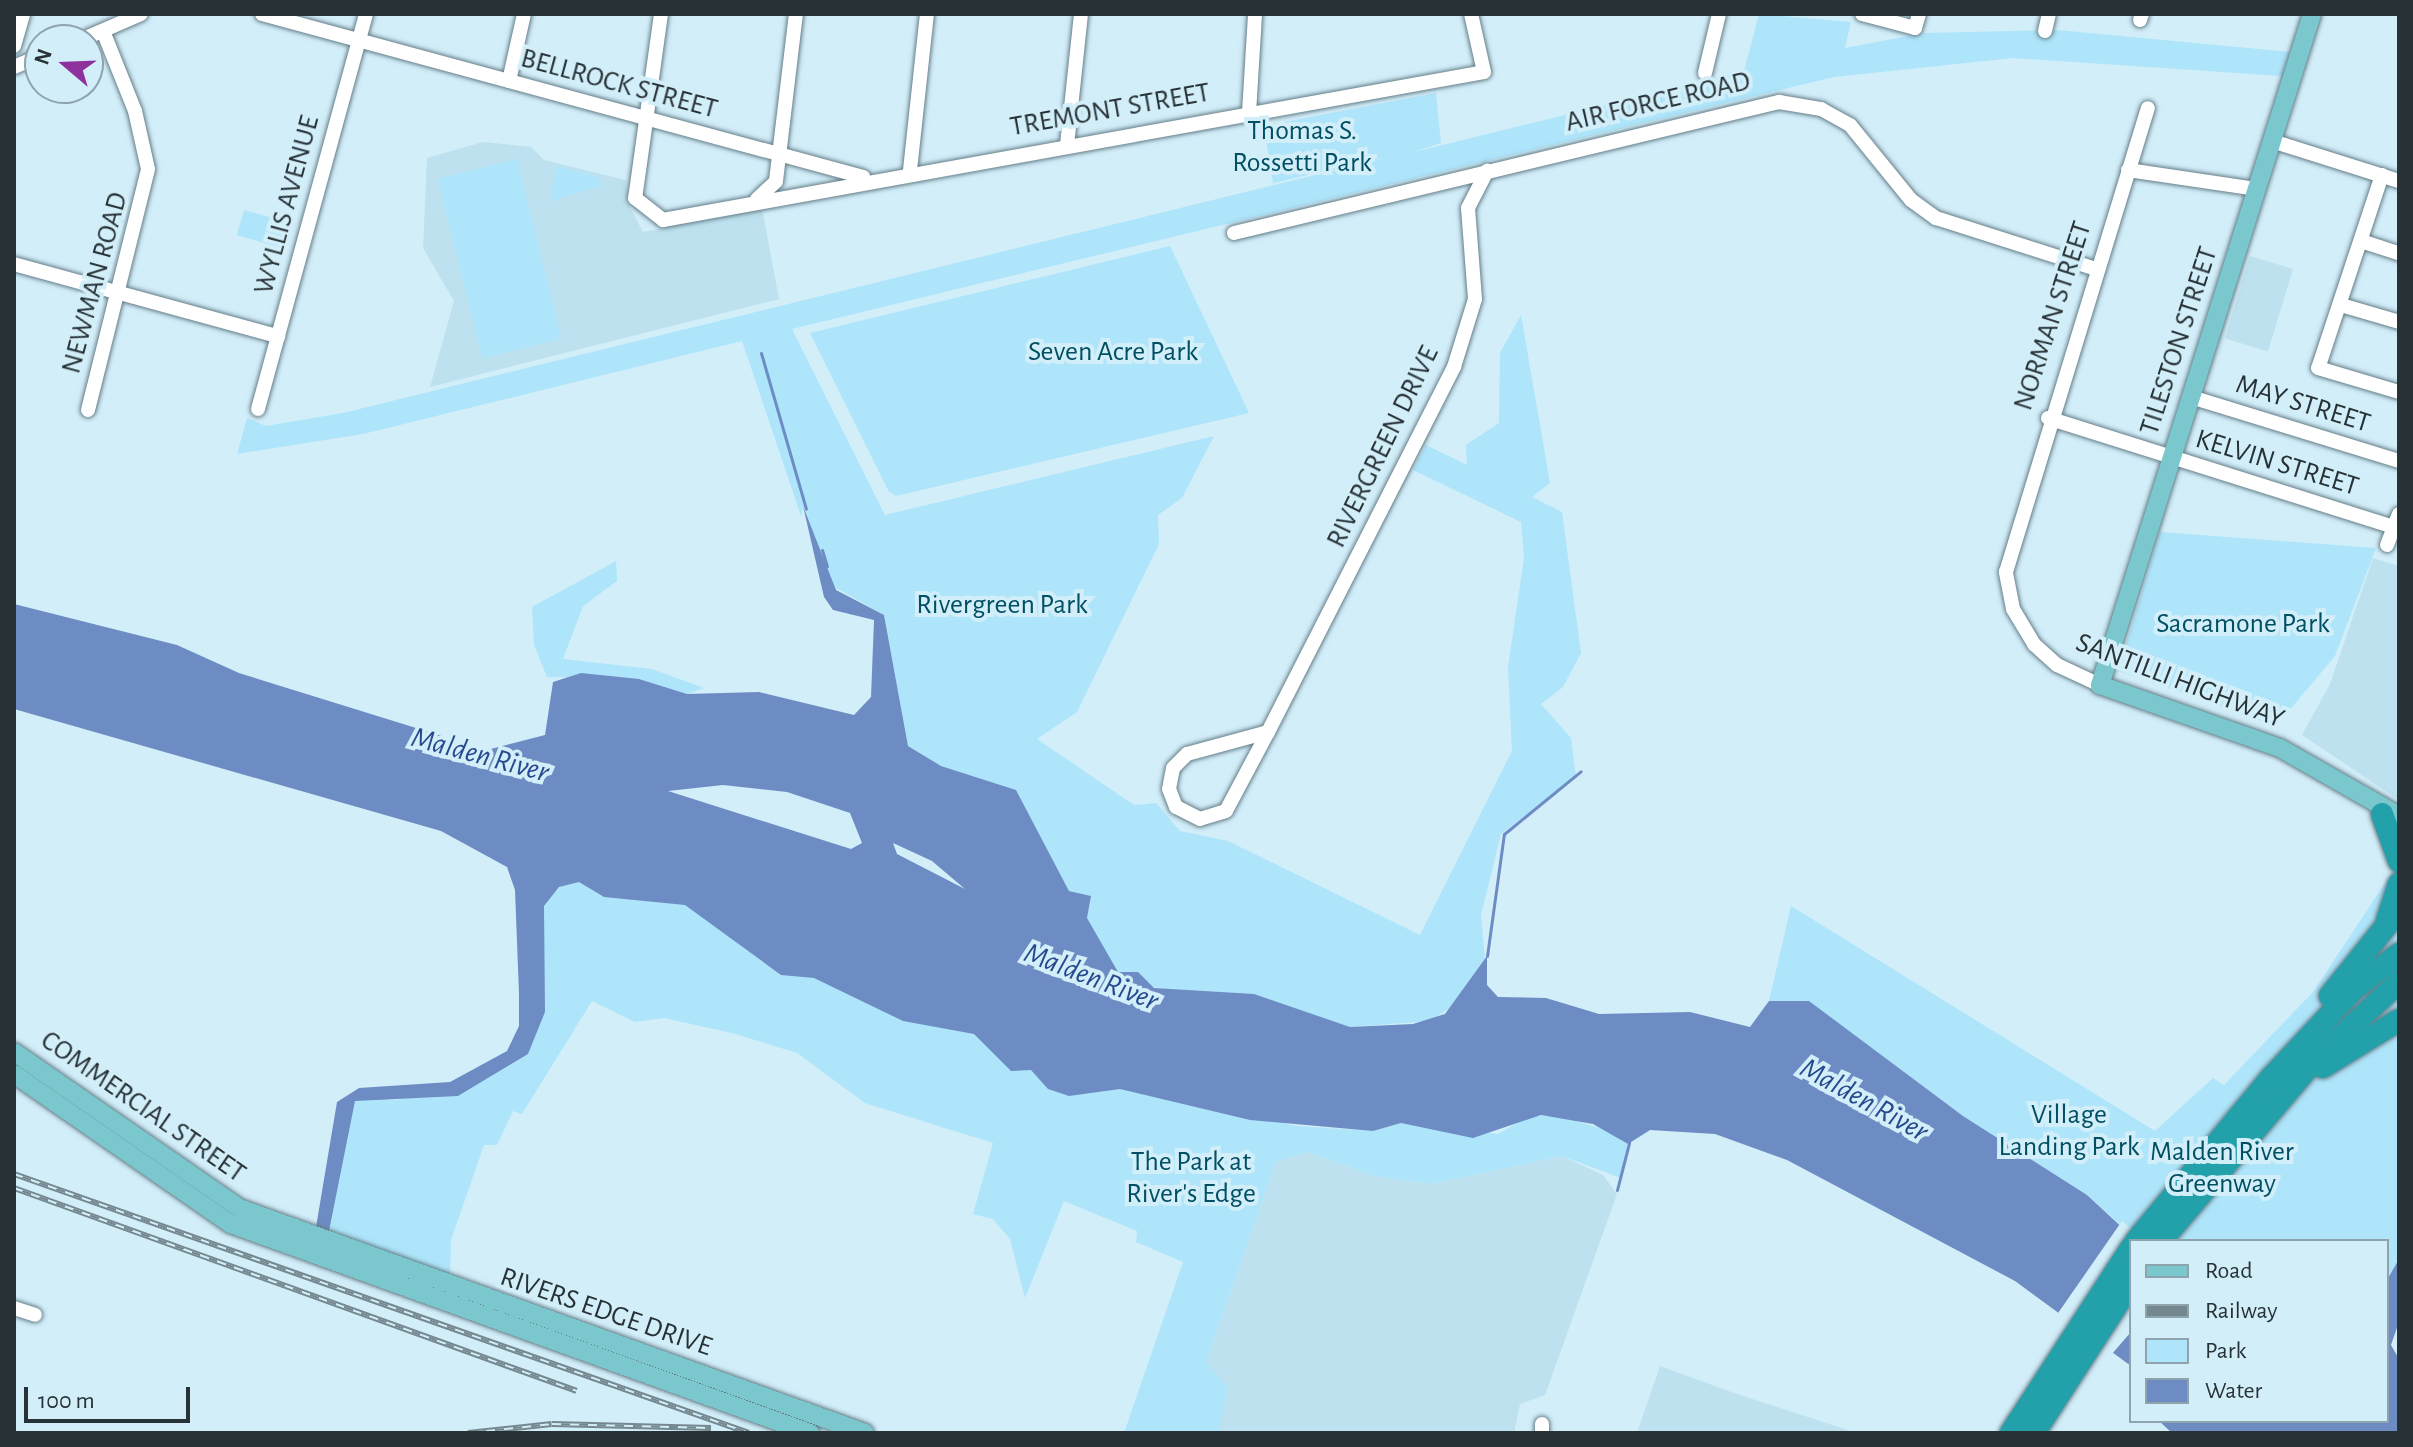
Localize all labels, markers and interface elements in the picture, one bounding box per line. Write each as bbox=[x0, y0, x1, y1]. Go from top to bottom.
north arrow bbox=[24, 24, 104, 104]
street label: BELLROCK STREET bbox=[517, 42, 721, 126]
text: N bbox=[30, 46, 56, 68]
street label: AIR FORCE ROAD bbox=[1562, 64, 1754, 140]
street label: TREMONT STREET bbox=[1007, 76, 1213, 144]
street label: WYLLIS AVENUE bbox=[247, 112, 327, 298]
park label: Thomas S. Rossetti Park bbox=[1232, 114, 1372, 180]
street label: NEWMAN ROAD bbox=[55, 189, 135, 377]
street label: NORMAN STREET bbox=[2007, 217, 2099, 415]
street label: TILESTON STREET bbox=[2133, 243, 2225, 439]
park label: Seven Acre Park bbox=[1028, 335, 1198, 369]
street label: RIVERGREEN DRIVE bbox=[1320, 341, 1446, 553]
street label: MAY STREET bbox=[2232, 368, 2374, 440]
street label: KELVIN STREET bbox=[2191, 422, 2363, 504]
park label: Rivergreen Park bbox=[916, 588, 1088, 622]
park label: Sacramone Park bbox=[2156, 607, 2330, 641]
street label: SANTILLI HIGHWAY bbox=[2071, 626, 2289, 736]
water label: Malden River bbox=[407, 719, 553, 791]
water label: Malden River bbox=[1019, 935, 1163, 1019]
street label: COMMERCIAL STREET bbox=[34, 1024, 252, 1190]
water label: Malden River bbox=[1794, 1050, 1934, 1150]
park label: Village Landing Park bbox=[1998, 1098, 2140, 1164]
park label: Malden River Greenway bbox=[2150, 1135, 2294, 1201]
park label: The Park at River's Edge bbox=[1126, 1145, 1256, 1211]
legend bbox=[2129, 1239, 2389, 1423]
text: Road bbox=[2205, 1259, 2253, 1283]
street label: RIVERS EDGE DRIVE bbox=[496, 1260, 716, 1364]
text: Railway bbox=[2205, 1299, 2277, 1323]
text: Park bbox=[2205, 1339, 2246, 1363]
scale bar bbox=[28, 1371, 194, 1421]
text: Water bbox=[2205, 1379, 2262, 1403]
text: 100 m bbox=[38, 1389, 95, 1413]

